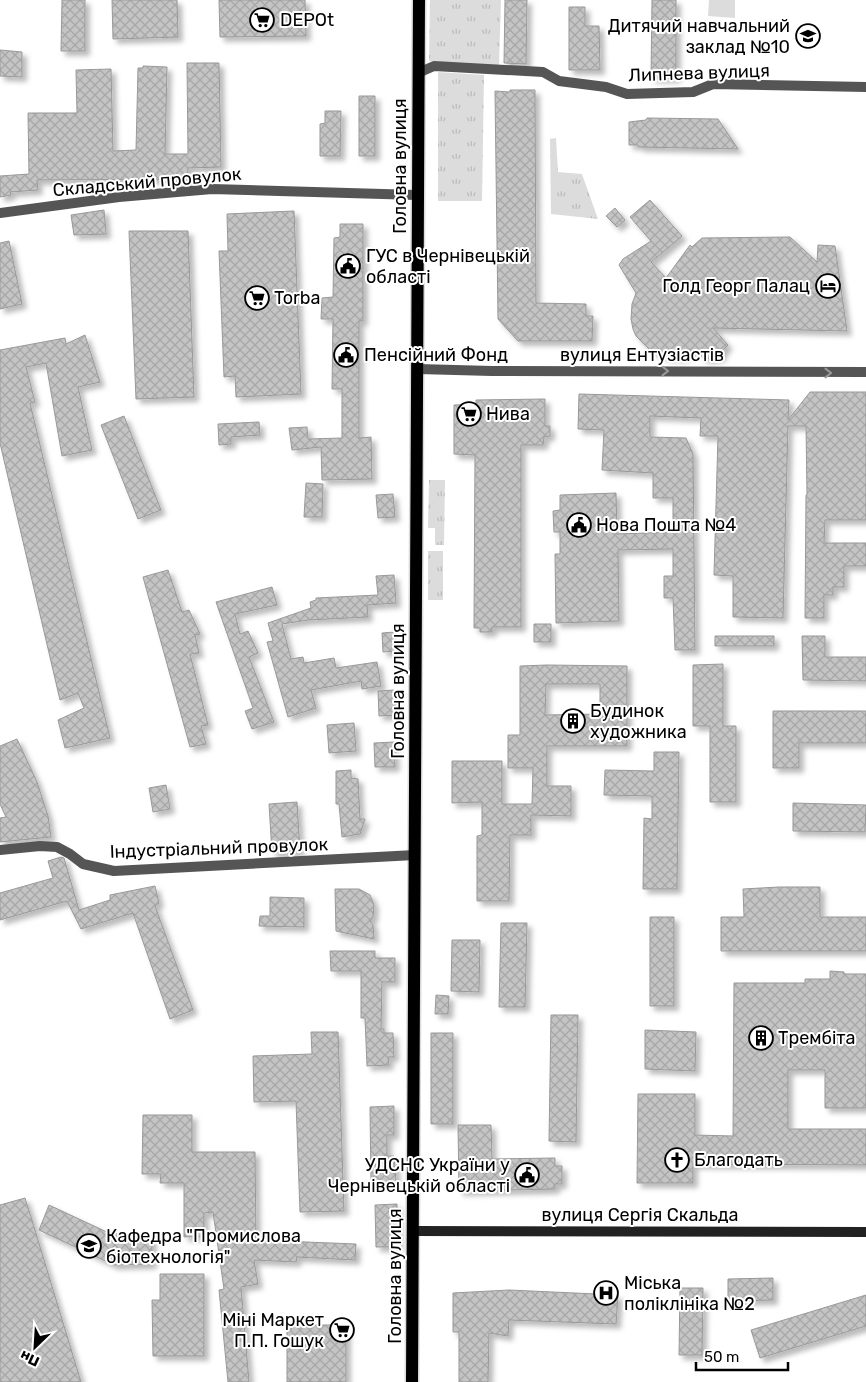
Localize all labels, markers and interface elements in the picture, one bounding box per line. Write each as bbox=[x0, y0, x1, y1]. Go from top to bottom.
supermarket icon: DEPOt bbox=[249, 7, 275, 33]
place label: DEPOt bbox=[280, 9, 334, 31]
place label: Дитячий навчальний заклад №10 bbox=[608, 15, 790, 58]
school or university icon: Дитячий навчальний заклад №10 bbox=[795, 23, 821, 49]
street label: Липнева вулиця bbox=[628, 60, 770, 86]
street label: Головна вулиця bbox=[389, 98, 411, 234]
street label: Складський провулок bbox=[52, 163, 243, 201]
place label: ГУС в Чернівецькій області bbox=[366, 245, 530, 288]
public building icon: ГУС в Чернівецькій області bbox=[335, 253, 361, 279]
hotel icon: Голд Георг Палац bbox=[815, 273, 841, 299]
place label: Голд Георг Палац bbox=[662, 275, 810, 297]
supermarket icon: Torba bbox=[244, 285, 270, 311]
place label: Torba bbox=[274, 287, 321, 309]
public building icon: Пенсійний Фонд bbox=[333, 342, 359, 368]
place label: Пенсійний Фонд bbox=[364, 344, 508, 366]
street label: вулиця Ентузіастів bbox=[560, 344, 724, 366]
one-way arrow bbox=[662, 366, 669, 376]
one-way arrow bbox=[824, 368, 832, 378]
supermarket icon: Нива bbox=[456, 401, 482, 427]
place label: Нива bbox=[486, 403, 530, 425]
public building icon: Нова Пошта №4 bbox=[566, 512, 592, 538]
place label: Нова Пошта №4 bbox=[596, 514, 737, 536]
street label: Головна вулиця bbox=[387, 623, 409, 759]
place label: Будинок художника bbox=[590, 700, 687, 743]
building icon: Будинок художника bbox=[560, 708, 586, 734]
street label: Індустріальний провулок bbox=[109, 833, 329, 863]
building icon: Трембіта bbox=[748, 1025, 774, 1051]
place label: Трембіта bbox=[778, 1027, 855, 1049]
church icon: Благодать bbox=[664, 1147, 690, 1173]
place label: Благодать bbox=[694, 1149, 783, 1171]
place label: УДСНС України у Чернівецькій області bbox=[328, 1154, 510, 1197]
public building icon: УДСНС України у Чернівецькій області bbox=[514, 1162, 540, 1188]
street label: вулиця Сергія Скальда bbox=[541, 1204, 739, 1226]
street label: Головна вулиця bbox=[384, 1208, 406, 1344]
place label: Кафедра "Промислова біотехнологія" bbox=[106, 1225, 301, 1268]
school or university icon: Кафедра "Промислова біотехнологія" bbox=[76, 1233, 102, 1259]
place label: Міська поліклініка №2 bbox=[624, 1272, 755, 1315]
hospital icon: Міська поліклініка №2 bbox=[593, 1280, 619, 1306]
place label: Міні Маркет П.П. Гошук bbox=[222, 1309, 324, 1352]
supermarket icon: Міні Маркет П.П. Гошук bbox=[329, 1317, 355, 1343]
north arrow bbox=[10, 1322, 60, 1372]
scale bar bbox=[696, 1340, 788, 1372]
text: Пн bbox=[17, 1347, 42, 1370]
text: 50 m bbox=[704, 1348, 739, 1366]

